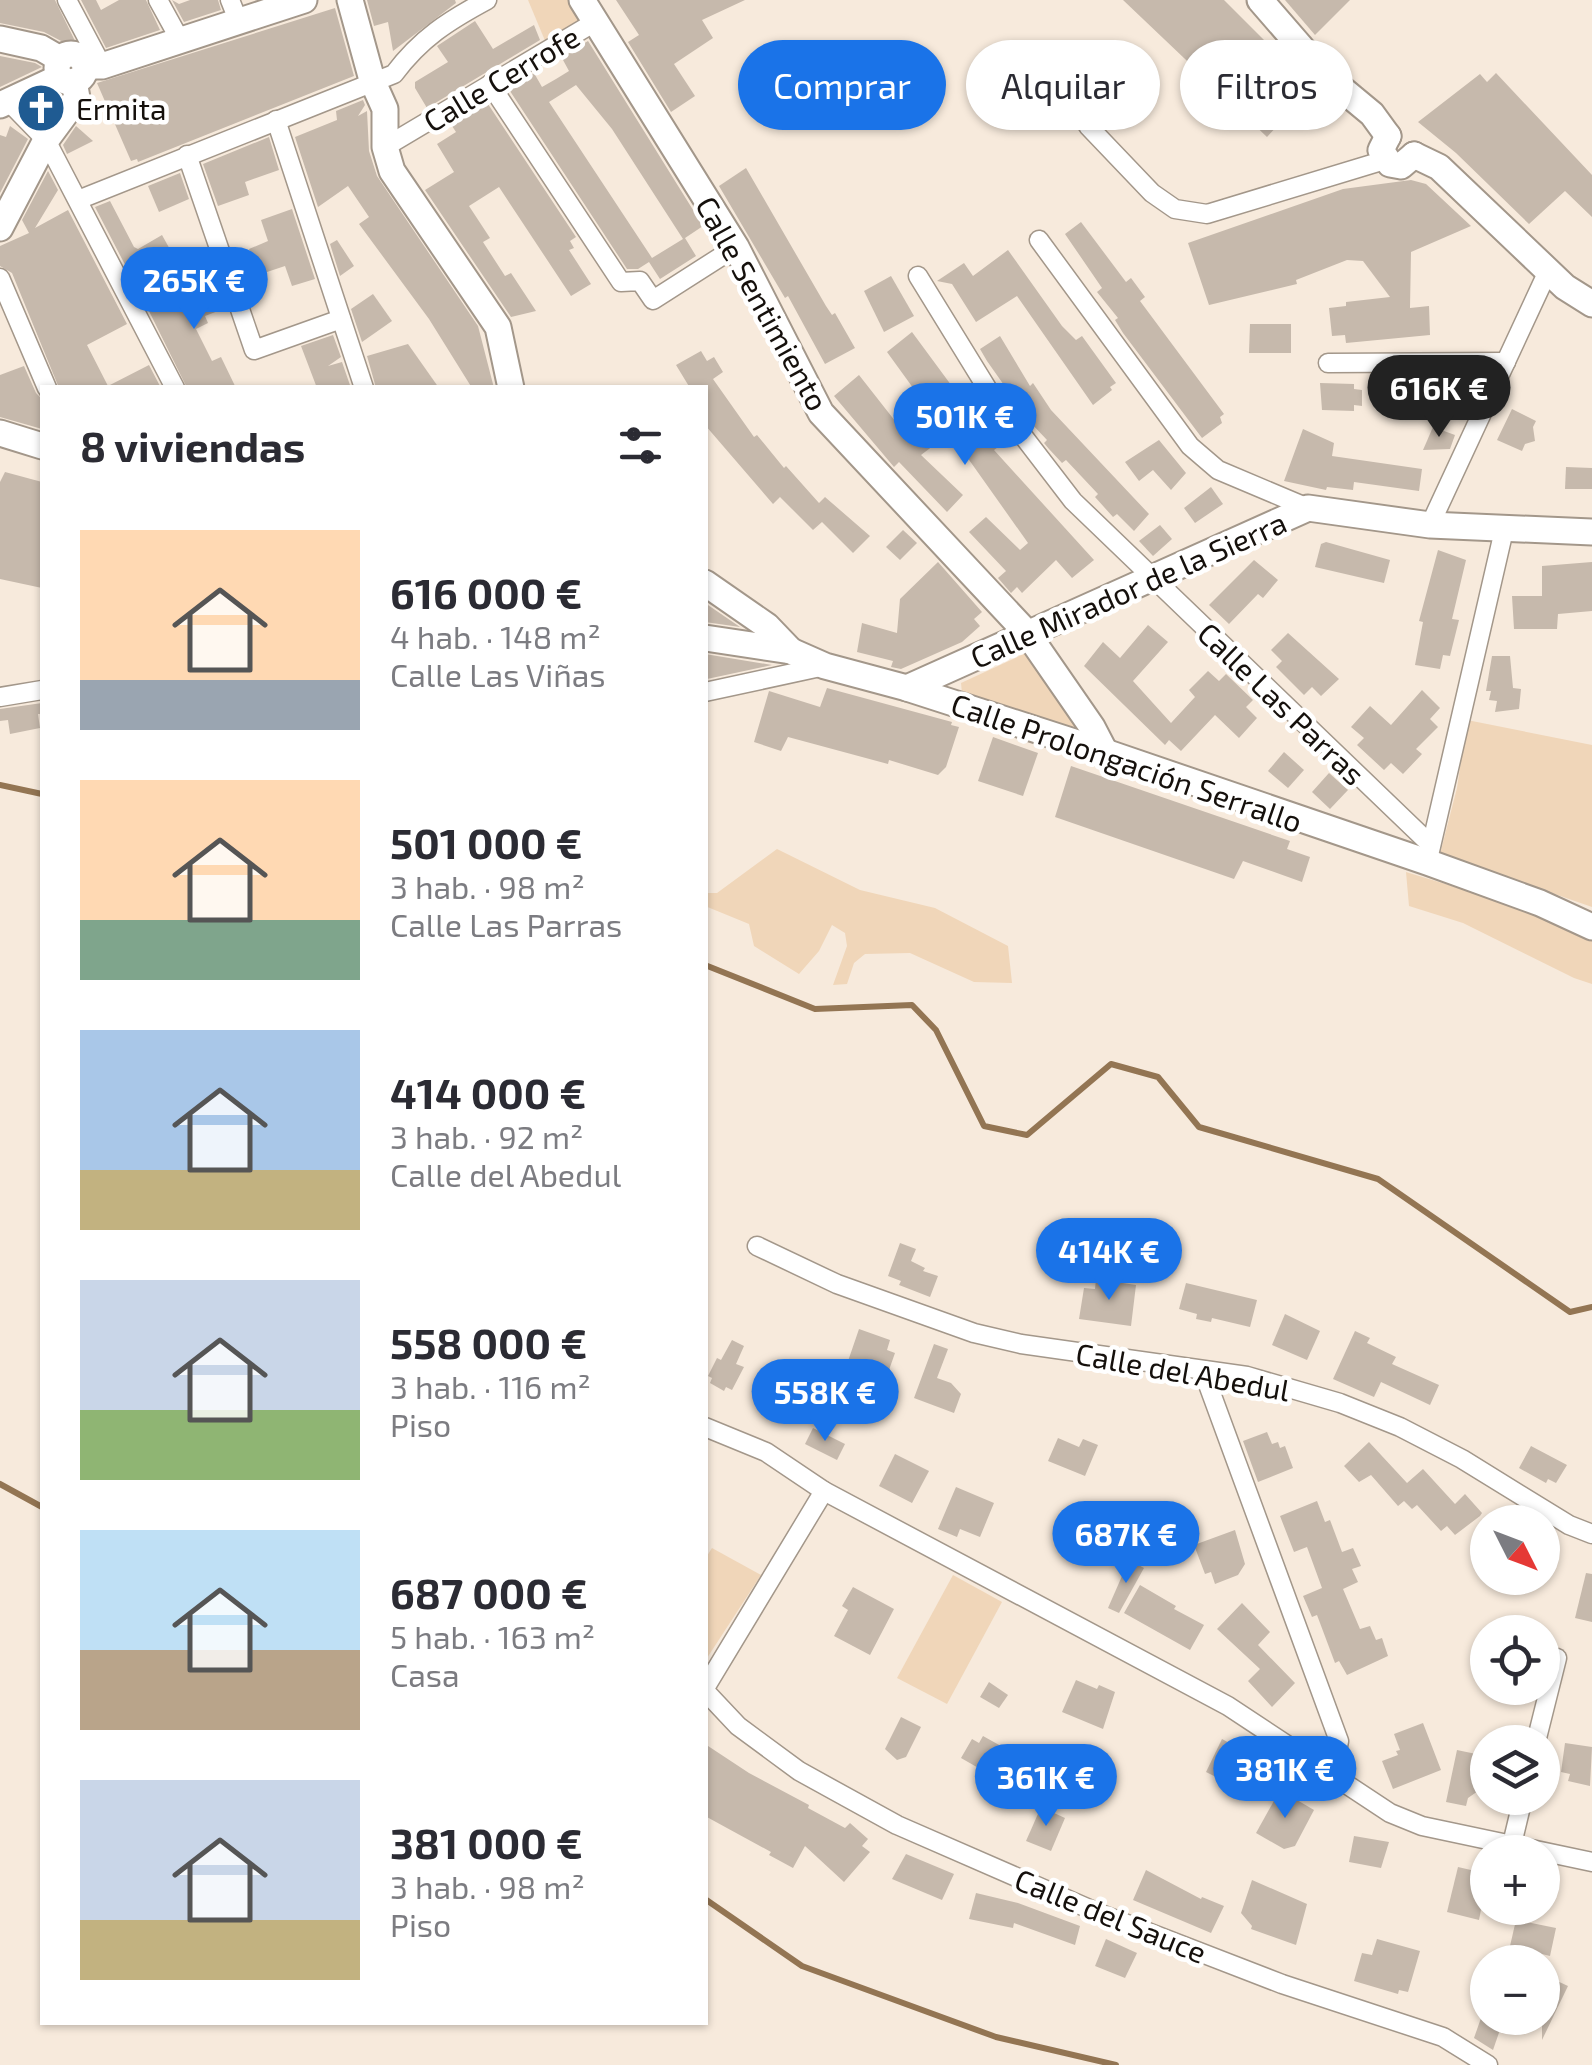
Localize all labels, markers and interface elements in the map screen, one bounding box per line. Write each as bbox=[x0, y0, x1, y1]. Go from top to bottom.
street label: Calle Cerrofe bbox=[417, 17, 585, 139]
chip: Comprar bbox=[738, 40, 946, 130]
chip: Alquilar bbox=[966, 40, 1160, 130]
chip: Filtros bbox=[1180, 40, 1353, 130]
church icon: Ermita bbox=[15, 82, 67, 134]
place label: Ermita bbox=[76, 90, 166, 126]
street label: Calle Sentimiento bbox=[689, 190, 837, 416]
pin: 265K € bbox=[113, 247, 275, 332]
text: 265K € bbox=[143, 260, 245, 298]
pin: 616K € bbox=[1358, 355, 1520, 440]
text: 616K € bbox=[1389, 368, 1489, 406]
pin: 501K € bbox=[884, 383, 1046, 468]
text: 501K € bbox=[915, 396, 1015, 434]
icon: filters bbox=[613, 418, 668, 473]
text: 8 viviendas bbox=[80, 420, 305, 470]
street label: Calle Mirador de la Sierra bbox=[965, 503, 1291, 675]
text: 616 000 € bbox=[390, 567, 582, 617]
icon: home bbox=[160, 570, 280, 690]
street label: Calle Las Parras bbox=[1191, 614, 1373, 792]
text: 4 hab. · 148 m² bbox=[390, 617, 601, 655]
text: Calle Las Viñas bbox=[390, 655, 606, 693]
street label: Calle Prolongación Serrallo bbox=[947, 685, 1307, 839]
text: 501 000 € bbox=[390, 817, 582, 867]
icon: home bbox=[160, 820, 280, 940]
text: 3 hab. · 98 m² bbox=[390, 867, 585, 905]
text: Calle Las Parras bbox=[390, 905, 622, 943]
text: 414 000 € bbox=[390, 1067, 586, 1117]
icon: home bbox=[160, 1070, 280, 1190]
text: 3 hab. · 92 m² bbox=[390, 1117, 583, 1155]
text: Calle del Abedul bbox=[390, 1155, 621, 1193]
pin: 414K € bbox=[1028, 1218, 1190, 1303]
text: 414K € bbox=[1058, 1231, 1160, 1269]
text: 558 000 € bbox=[390, 1317, 587, 1367]
icon: home bbox=[160, 1320, 280, 1440]
street label: Calle del Abedul bbox=[1073, 1334, 1293, 1408]
pin: 558K € bbox=[744, 1359, 906, 1444]
text: 3 hab. · 116 m² bbox=[390, 1367, 591, 1405]
text: 558K € bbox=[774, 1372, 876, 1410]
text: Piso bbox=[390, 1405, 451, 1443]
pin: 687K € bbox=[1045, 1501, 1207, 1586]
north arrow bbox=[1470, 1505, 1560, 1595]
map controls bbox=[1470, 1505, 1560, 2035]
text: 687K € bbox=[1074, 1514, 1178, 1552]
text: 687 000 € bbox=[390, 1567, 588, 1617]
icon: home bbox=[160, 1570, 280, 1690]
button: locate bbox=[1470, 1615, 1560, 1705]
text: 5 hab. · 163 m² bbox=[390, 1617, 595, 1655]
text: Casa bbox=[390, 1655, 460, 1693]
button: layers bbox=[1470, 1725, 1560, 1815]
pin: 381K € bbox=[1204, 1736, 1366, 1821]
pin: 361K € bbox=[965, 1744, 1127, 1829]
text: 381K € bbox=[1235, 1749, 1335, 1787]
text: 361K € bbox=[997, 1757, 1095, 1795]
text: 381 000 € bbox=[390, 1817, 583, 1867]
icon: home bbox=[160, 1820, 280, 1940]
button: + bbox=[1470, 1835, 1560, 1925]
street label: Calle del Sauce bbox=[1010, 1860, 1212, 1970]
text: 3 hab. · 98 m² bbox=[390, 1867, 585, 1905]
text: Piso bbox=[390, 1905, 451, 1943]
button: − bbox=[1470, 1945, 1560, 2035]

